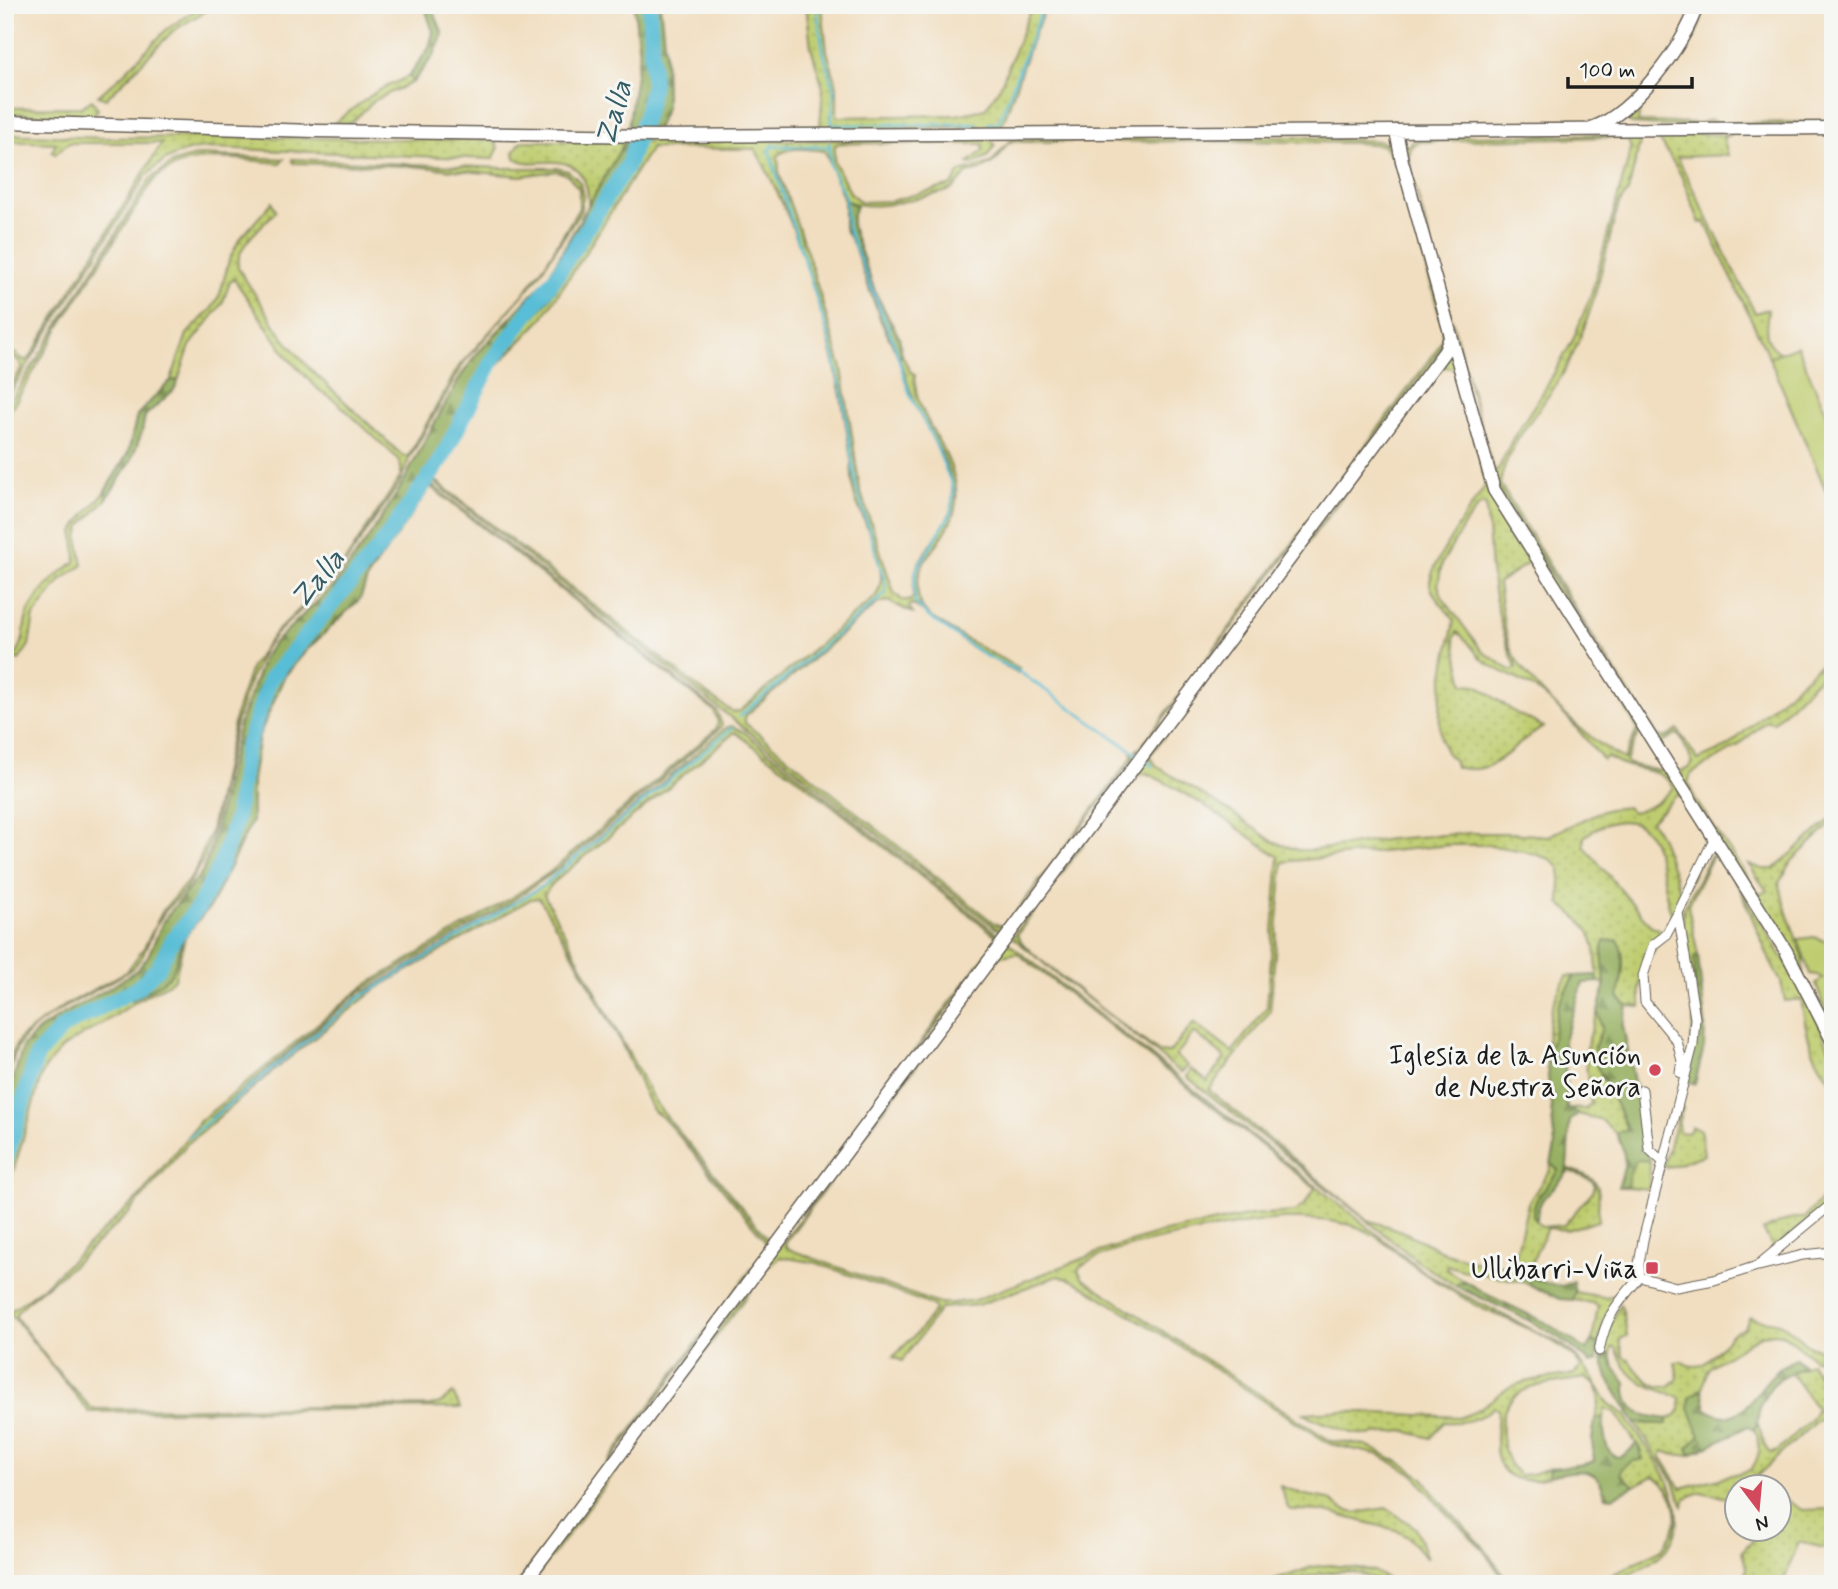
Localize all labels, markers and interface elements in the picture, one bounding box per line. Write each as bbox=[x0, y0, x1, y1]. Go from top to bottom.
scale bar bbox=[1568, 46, 1693, 90]
text: 100 m bbox=[1579, 57, 1635, 85]
water label: Zalla bbox=[587, 76, 642, 151]
water label: Zalla bbox=[282, 541, 355, 617]
place label: Iglesia de la Asunción de Nuestra Señora bbox=[1389, 1038, 1641, 1107]
marker: Iglesia de la Asunción de Nuestra Señora bbox=[1647, 1062, 1663, 1078]
place label: Ullibarri-Viña bbox=[1471, 1252, 1638, 1289]
marker: Ullibarri-Viña bbox=[1644, 1260, 1660, 1276]
north arrow bbox=[1722, 1474, 1792, 1544]
text: N bbox=[1753, 1509, 1772, 1537]

